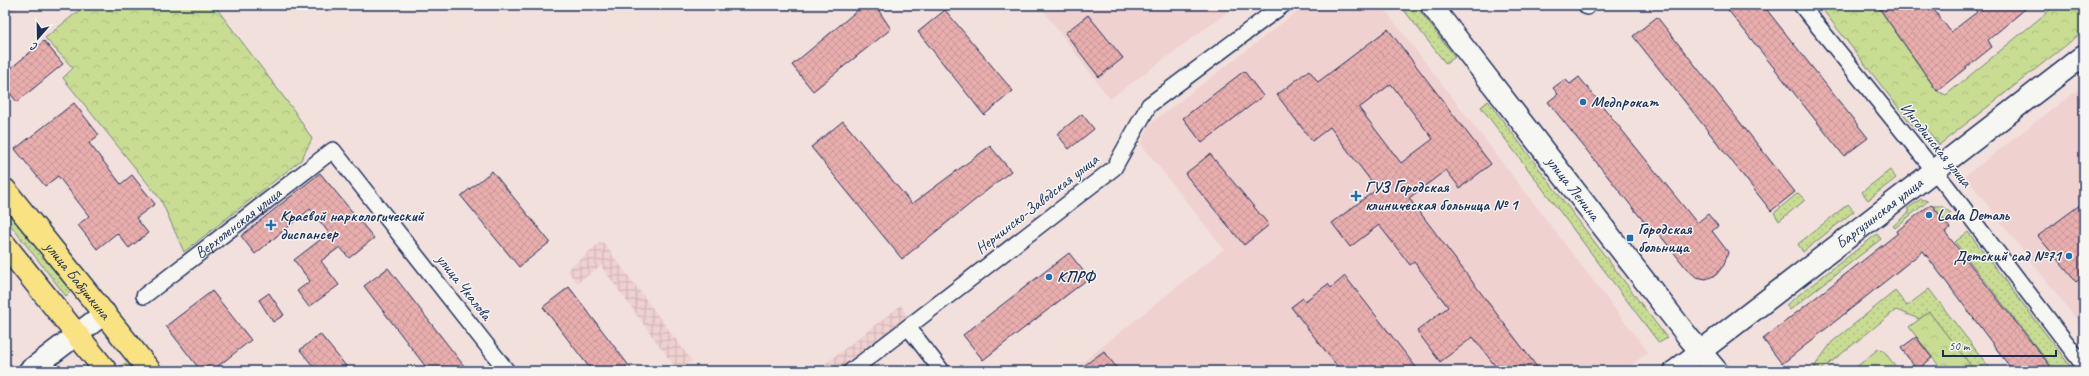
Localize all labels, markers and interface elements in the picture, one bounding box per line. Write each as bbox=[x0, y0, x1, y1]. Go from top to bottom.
north arrow bbox=[18, 18, 58, 58]
text: С bbox=[28, 39, 40, 55]
place label: Медпрокат bbox=[1591, 92, 1660, 112]
marker: Медпрокат bbox=[1578, 97, 1588, 107]
street label: Ингодинская улица bbox=[1896, 99, 1977, 192]
street label: Нерчинско-Заводская улица bbox=[971, 149, 1103, 258]
street label: улица Ленина bbox=[1541, 151, 1605, 226]
street label: Баргузинская улица bbox=[1832, 172, 1928, 253]
place label: ГУЗ Городская клиническая больница № 1 bbox=[1365, 177, 1519, 215]
street label: Верхоленская улица bbox=[191, 183, 287, 263]
marker: ГУЗ Городская клиническая больница № 1 bbox=[1350, 190, 1362, 202]
place label: Lada Dеталь bbox=[1937, 205, 2011, 225]
place label: Краевой наркологический диспансер bbox=[280, 206, 425, 244]
marker: Lada Dеталь bbox=[1924, 210, 1934, 220]
marker: Краевой наркологический диспансер bbox=[265, 219, 277, 231]
place label: Городская больница bbox=[1638, 219, 1693, 257]
marker: Городская больница bbox=[1625, 233, 1635, 243]
street label: улица Бабушкина bbox=[40, 237, 116, 324]
place label: Детский сад №71 bbox=[1954, 246, 2063, 266]
street label: улица Чкалова bbox=[431, 249, 497, 325]
marker: Детский сад №71 bbox=[2064, 251, 2074, 261]
place label: КПРФ bbox=[1057, 267, 1097, 287]
marker: КПРФ bbox=[1044, 272, 1054, 282]
scale bar bbox=[1943, 332, 2056, 358]
text: 50 m bbox=[1949, 338, 1971, 354]

